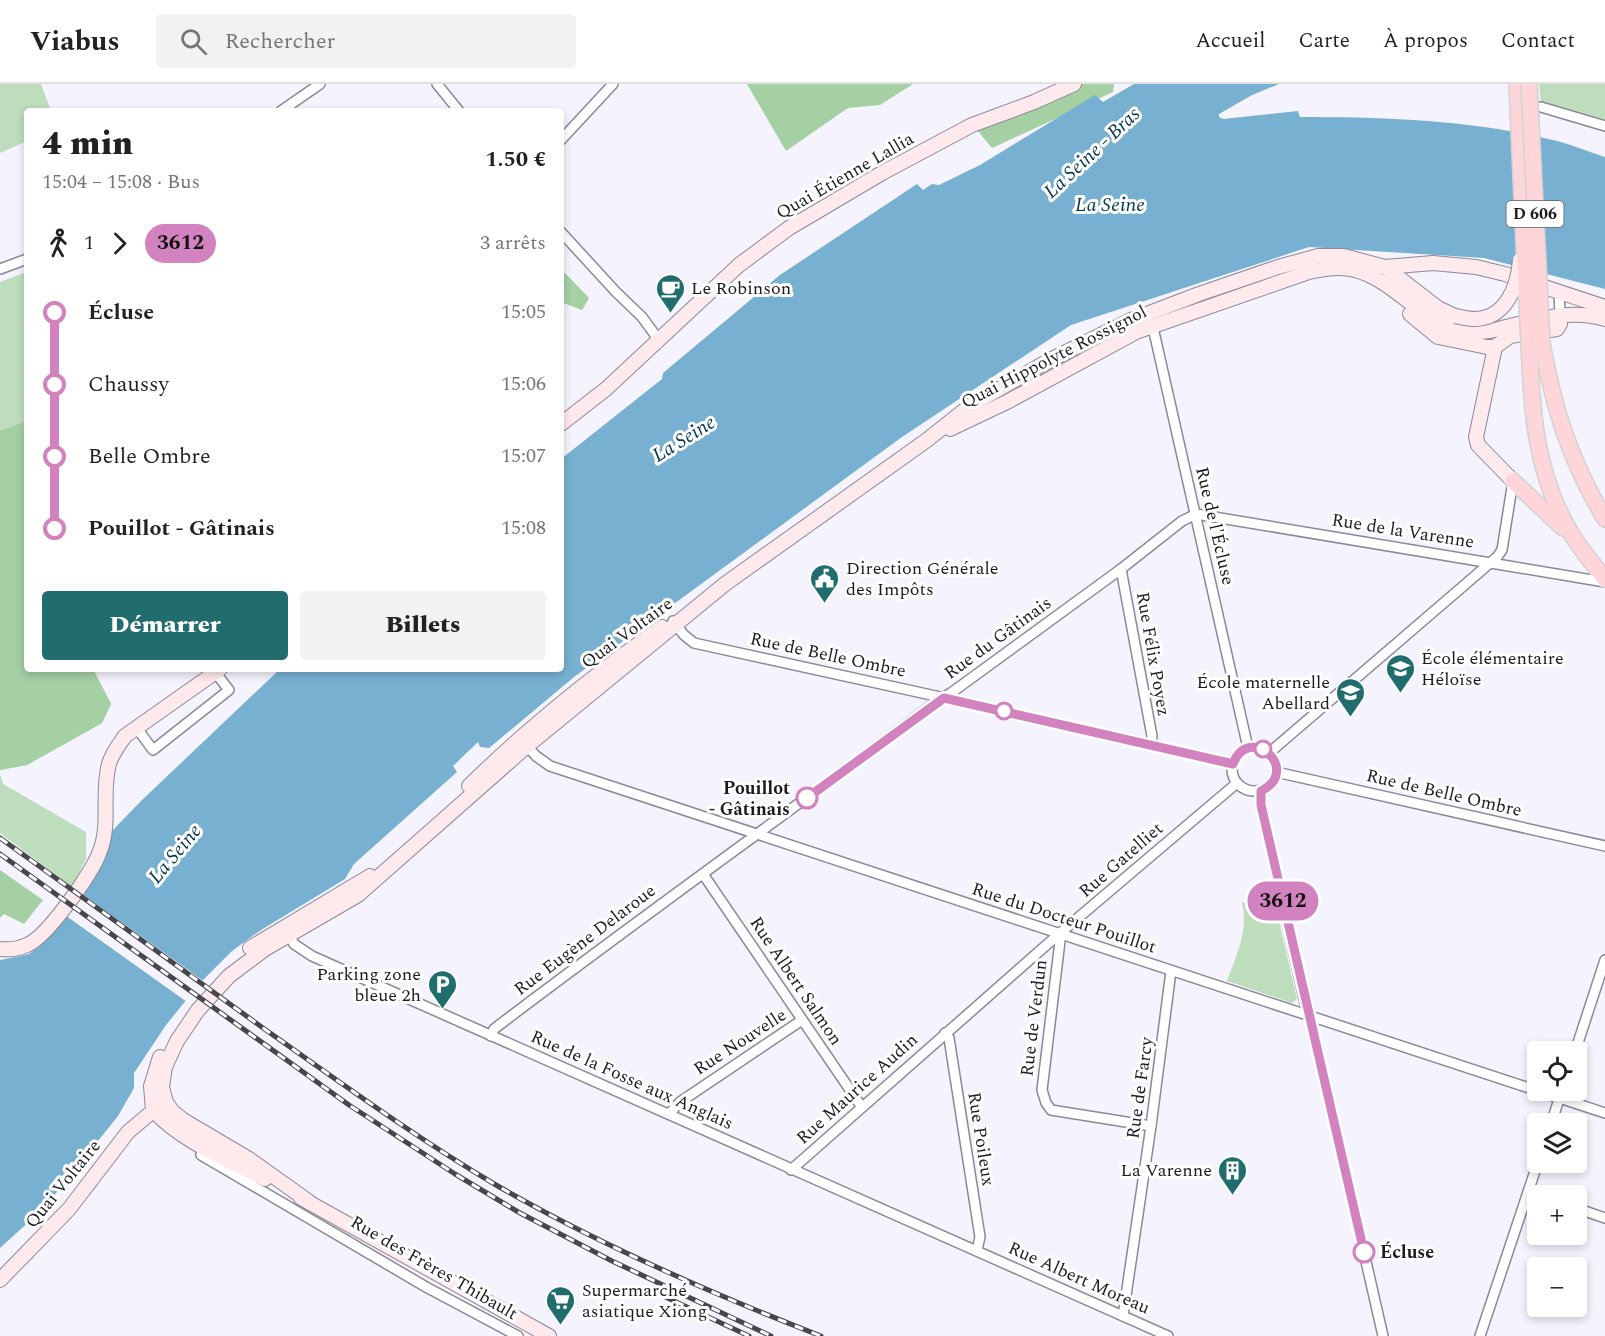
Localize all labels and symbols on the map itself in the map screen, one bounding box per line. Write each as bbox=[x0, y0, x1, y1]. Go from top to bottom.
water label: La Seine - Bras bbox=[1039, 102, 1145, 204]
street label: Quai Étienne Lallia bbox=[771, 125, 919, 227]
water label: La Seine bbox=[1075, 193, 1145, 217]
road number: D 606 bbox=[1506, 201, 1564, 227]
cafe icon: Le Robinson bbox=[654, 272, 686, 314]
place label: Le Robinson bbox=[691, 275, 791, 302]
street label: Quai Hippolyte Rossignol bbox=[956, 298, 1152, 416]
water label: La Seine bbox=[646, 408, 722, 470]
street label: Rue de l'Écluse bbox=[1188, 464, 1242, 588]
street label: Rue de la Varenne bbox=[1330, 506, 1476, 556]
place label: Direction Générale des Impôts bbox=[846, 555, 999, 603]
public building icon: Direction Générale des Impôts bbox=[809, 562, 841, 604]
street label: Quai Voltaire bbox=[576, 590, 678, 676]
street label: Rue du Gâtinais bbox=[939, 590, 1057, 686]
street label: Rue Félix Poyez bbox=[1129, 590, 1177, 718]
street label: Rue de Belle Ombre bbox=[748, 625, 908, 685]
place label: École élémentaire Héloïse bbox=[1421, 645, 1564, 693]
school or university icon: École élémentaire Héloïse bbox=[1384, 652, 1416, 694]
place label: École maternelle Abellard bbox=[1197, 669, 1330, 717]
school or university icon: École maternelle Abellard bbox=[1335, 676, 1367, 718]
unlabelled marker bbox=[995, 702, 1013, 720]
unlabelled marker bbox=[1254, 740, 1272, 758]
street label: Rue de Belle Ombre bbox=[1364, 762, 1524, 824]
place label: Pouillot - Gâtinais bbox=[709, 775, 790, 823]
marker: Pouillot - Gâtinais bbox=[796, 787, 818, 809]
street label: Rue Gatelliet bbox=[1073, 816, 1169, 904]
water label: La Seine bbox=[141, 817, 209, 890]
street label: Rue du Docteur Pouillot bbox=[968, 875, 1160, 961]
street label: Rue Eugène Delaroue bbox=[508, 878, 662, 1002]
line badge: 3612 bbox=[1241, 882, 1325, 920]
street label: Rue Albert Salmon bbox=[743, 911, 849, 1051]
street label: Rue de Verdun bbox=[1013, 958, 1055, 1078]
place label: Parking zone bleue 2h bbox=[316, 961, 421, 1009]
parking icon: Parking zone bleue 2h bbox=[426, 968, 458, 1010]
street label: Rue Nouvelle bbox=[688, 1002, 792, 1082]
street label: Rue de la Fosse aux Anglais bbox=[526, 1023, 738, 1137]
street label: Rue Maurice Audin bbox=[790, 1027, 924, 1151]
street label: Rue de Farcy bbox=[1120, 1034, 1161, 1141]
street label: Rue Poileux bbox=[960, 1090, 1002, 1188]
street label: Quai Voltaire bbox=[19, 1134, 107, 1234]
building icon: La Varenne bbox=[1217, 1154, 1249, 1196]
place label: La Varenne bbox=[1121, 1157, 1212, 1184]
street label: Rue des Frères Thibault bbox=[345, 1209, 523, 1327]
street label: Rue Albert Moreau bbox=[1004, 1235, 1154, 1321]
place label: Écluse bbox=[1380, 1239, 1434, 1266]
marker: Écluse bbox=[1353, 1241, 1375, 1263]
place label: Supermarché asiatique Xiong bbox=[582, 1277, 707, 1325]
supermarket icon: Supermarché asiatique Xiong bbox=[545, 1284, 577, 1326]

